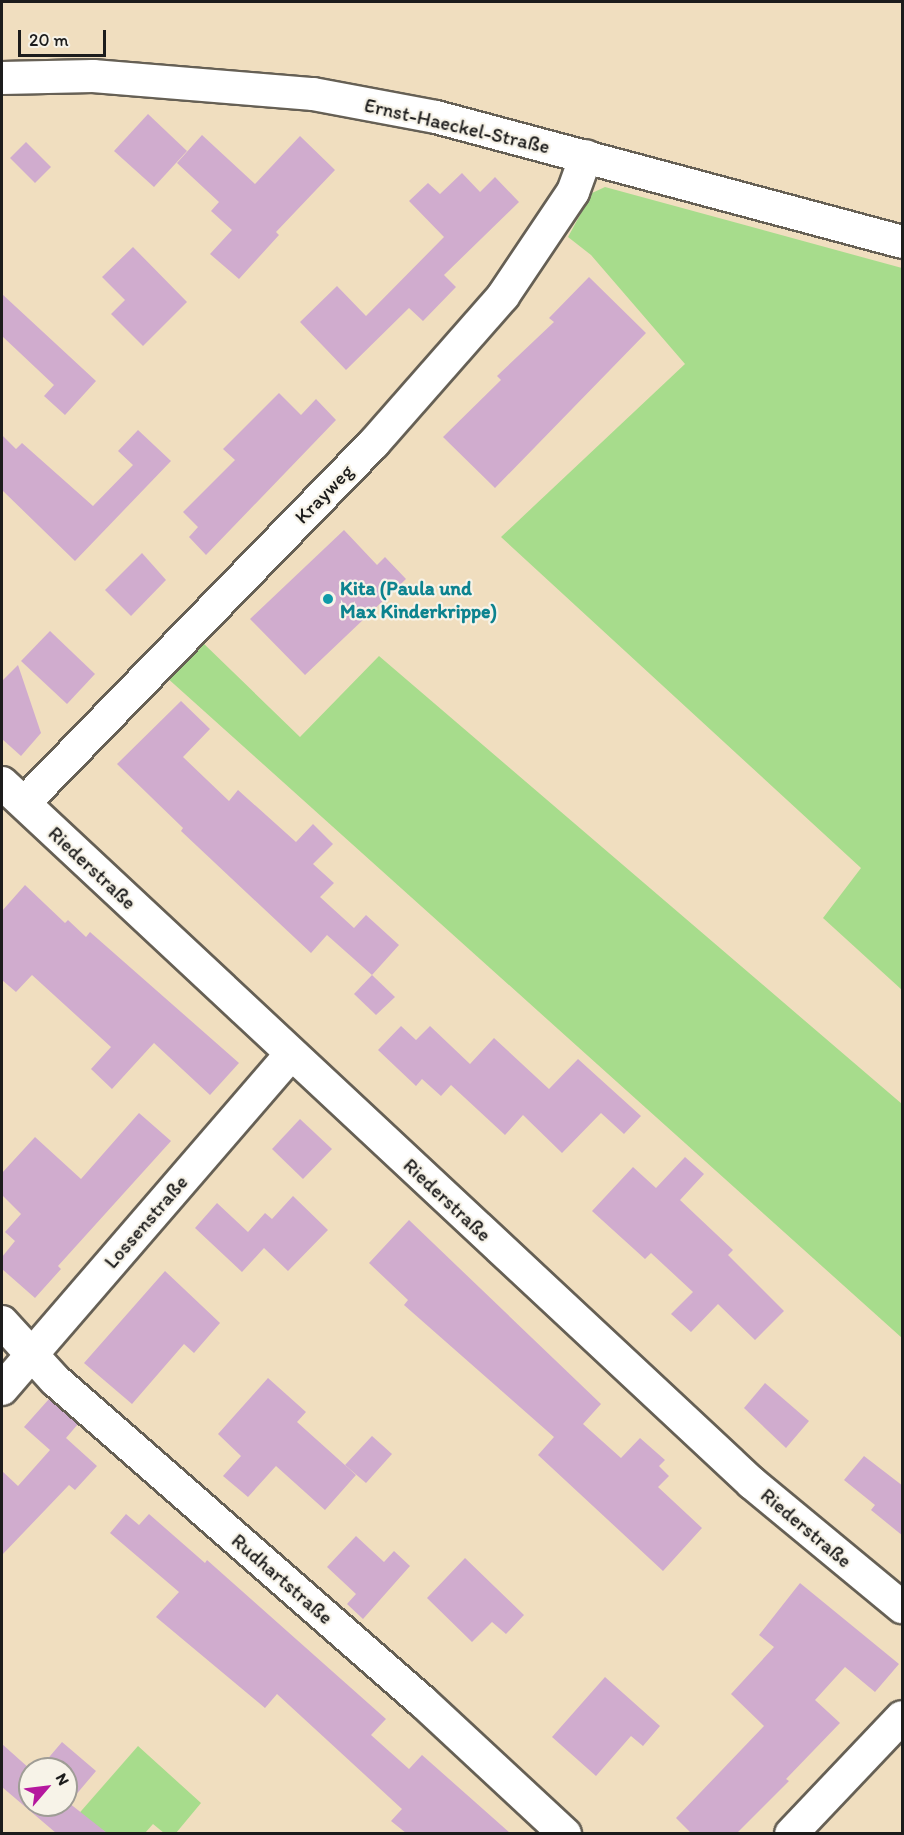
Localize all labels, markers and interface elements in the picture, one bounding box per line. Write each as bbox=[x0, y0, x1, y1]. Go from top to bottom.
scale bar bbox=[21, 18, 110, 56]
text: 20 m bbox=[29, 29, 69, 51]
street label: Ernst-Haeckel-Straße bbox=[362, 93, 552, 159]
street label: Krayweg bbox=[290, 459, 358, 529]
place label: Kita (Paula und Max Kinderkrippe) bbox=[340, 576, 498, 623]
marker: Kita (Paula und Max Kinderkrippe) bbox=[321, 592, 335, 606]
street label: Riederstraße bbox=[43, 821, 141, 915]
street label: Riederstraße bbox=[398, 1153, 496, 1247]
street label: Lossenstraße bbox=[99, 1171, 193, 1273]
street label: Riederstraße bbox=[756, 1483, 856, 1573]
street label: Rudhartstraße bbox=[226, 1529, 338, 1629]
north arrow bbox=[18, 1757, 78, 1817]
text: N bbox=[52, 1770, 73, 1788]

